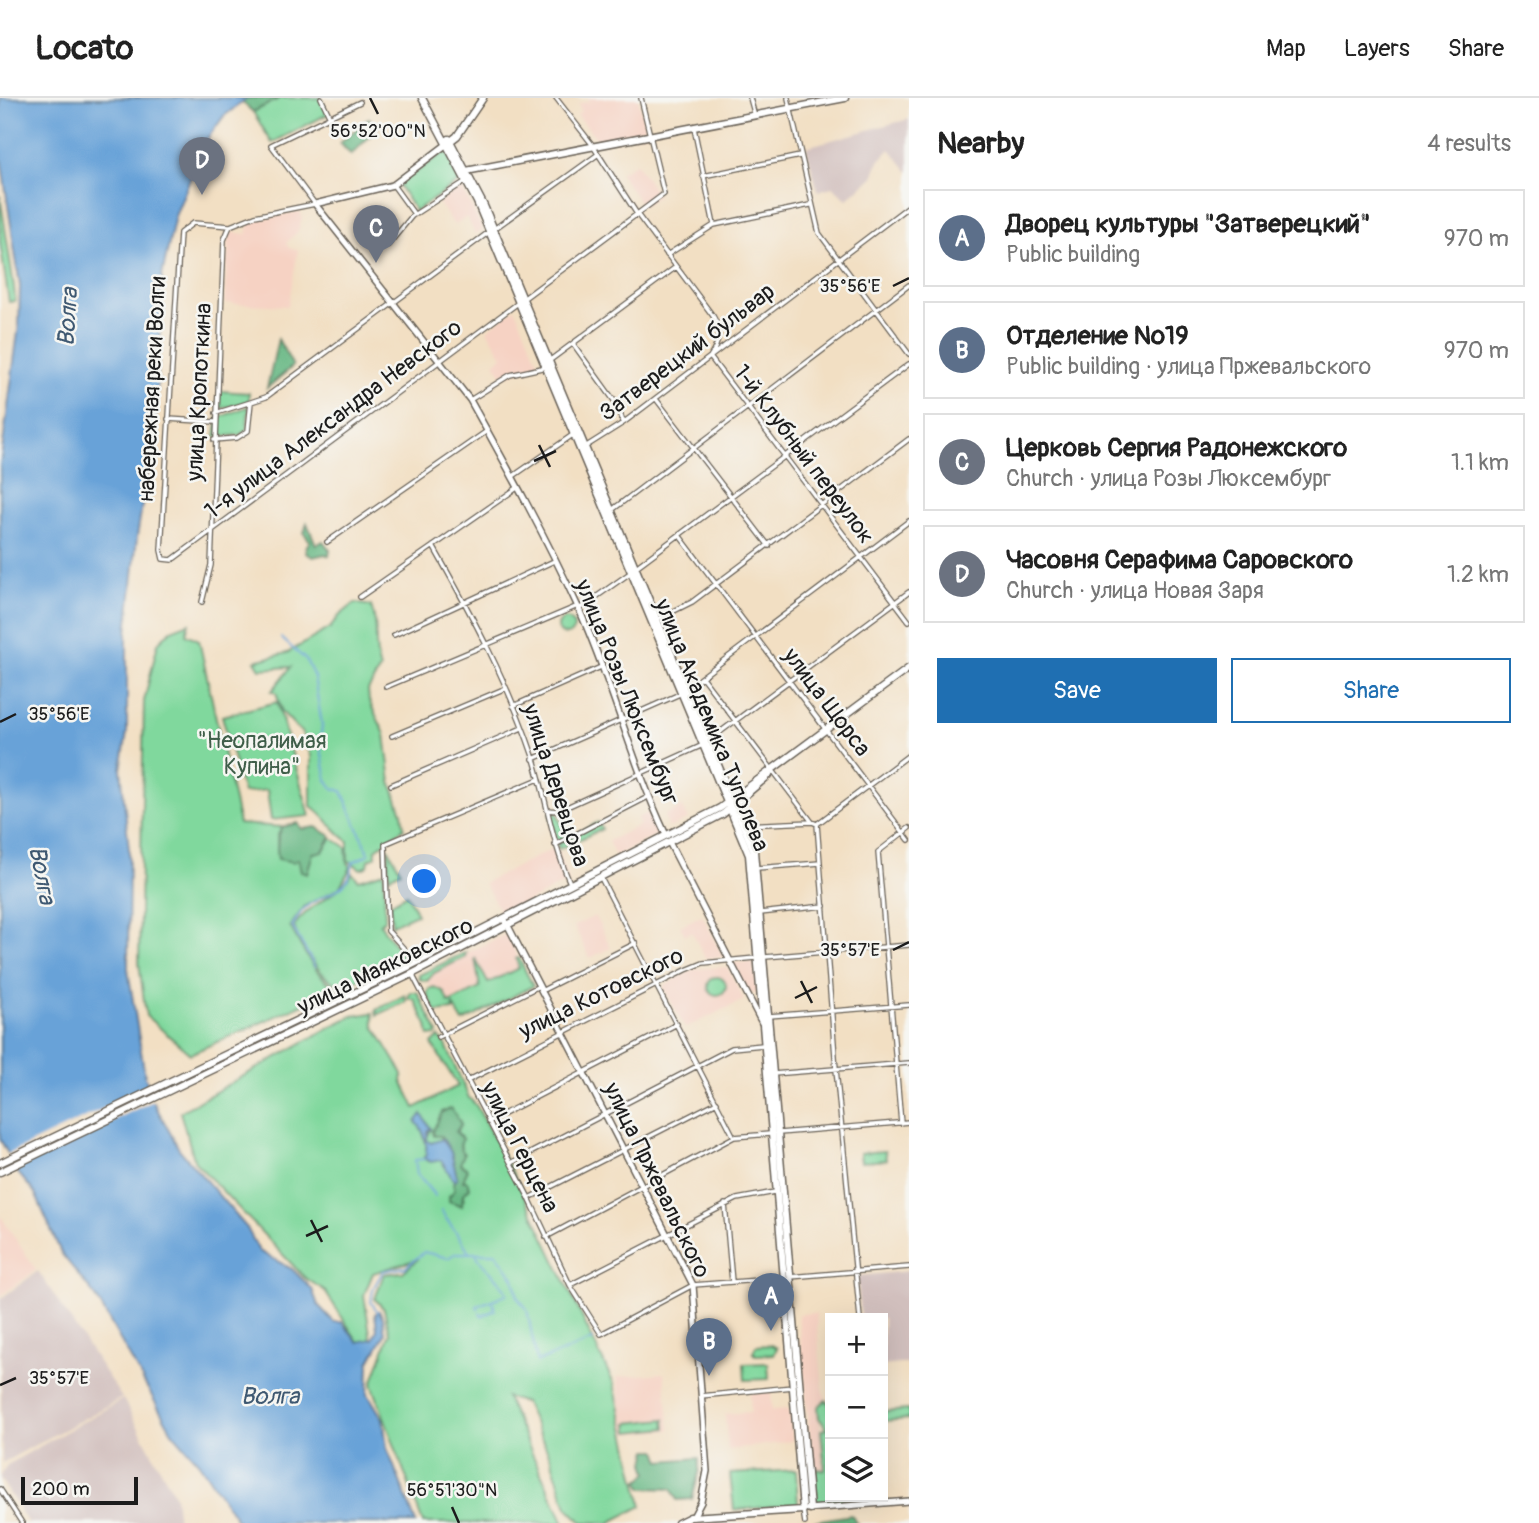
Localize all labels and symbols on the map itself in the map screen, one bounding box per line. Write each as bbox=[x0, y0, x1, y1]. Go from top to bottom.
text: 56°52'00"N bbox=[330, 120, 426, 143]
pin: D bbox=[179, 137, 225, 195]
pin: C bbox=[353, 205, 399, 263]
text: 35°56'E bbox=[820, 275, 880, 298]
street label: набережная реки Волги bbox=[132, 276, 172, 502]
street label: Затверецкий бульвар bbox=[594, 277, 780, 427]
water label: Волга bbox=[51, 285, 85, 347]
street label: улица Кропоткина bbox=[180, 302, 218, 483]
street label: 1-я улица Александра Невского bbox=[199, 313, 467, 525]
street label: 1-й Клубный переулок bbox=[727, 359, 881, 549]
street label: улица Розы Люксембург bbox=[568, 574, 686, 809]
street label: улица Академика Туполева bbox=[648, 594, 776, 856]
street label: улица Щорса bbox=[776, 641, 877, 762]
street label: улица Деревцова bbox=[516, 699, 596, 870]
text: 35°56'E bbox=[29, 703, 89, 726]
park label: "Неопалимая Купина" bbox=[198, 726, 326, 781]
water label: Волга bbox=[22, 844, 62, 908]
your location bbox=[407, 864, 441, 898]
street label: улица Маяковского bbox=[291, 911, 478, 1022]
text: 35°57'E bbox=[820, 939, 880, 962]
street label: улица Котовского bbox=[513, 941, 688, 1046]
street label: улица Герцена bbox=[474, 1076, 565, 1217]
street label: улица Пржевальского bbox=[597, 1077, 717, 1282]
pin: A bbox=[748, 1273, 794, 1331]
pin: B bbox=[686, 1318, 732, 1376]
text: 35°57'E bbox=[29, 1367, 89, 1390]
water label: Волга bbox=[241, 1382, 301, 1411]
scale bar bbox=[21, 1474, 138, 1506]
text: 56°51'30"N bbox=[407, 1479, 497, 1502]

